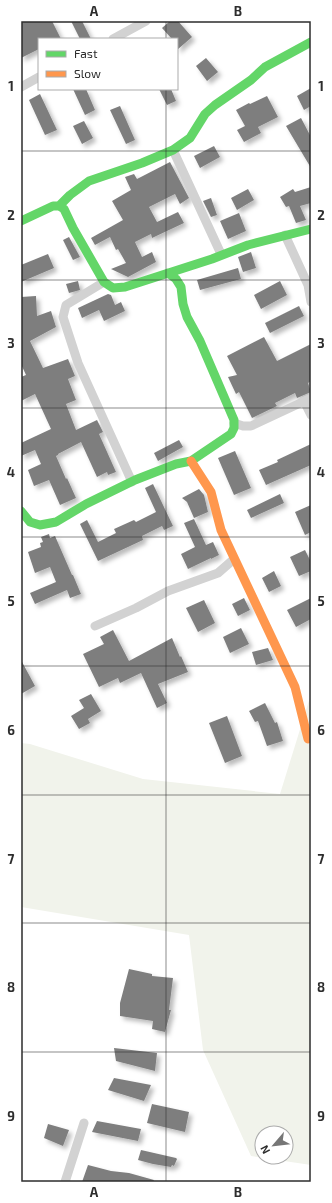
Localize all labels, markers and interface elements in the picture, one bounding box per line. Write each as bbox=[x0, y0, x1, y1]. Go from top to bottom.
text: A bbox=[90, 3, 99, 19]
text: B bbox=[234, 3, 242, 19]
legend bbox=[38, 38, 178, 90]
text: Fast bbox=[74, 46, 98, 60]
text: Slow bbox=[74, 66, 101, 80]
text: 1 bbox=[8, 78, 14, 94]
text: 1 bbox=[318, 78, 324, 94]
text: 2 bbox=[7, 207, 15, 223]
text: 2 bbox=[317, 207, 325, 223]
text: 3 bbox=[7, 335, 15, 351]
text: 3 bbox=[317, 335, 325, 351]
text: 4 bbox=[7, 464, 15, 480]
text: 4 bbox=[317, 464, 325, 480]
text: 5 bbox=[7, 593, 15, 609]
text: 5 bbox=[317, 593, 325, 609]
text: 6 bbox=[7, 722, 15, 738]
text: 6 bbox=[317, 722, 325, 738]
text: 7 bbox=[8, 851, 15, 867]
text: 7 bbox=[318, 851, 325, 867]
text: 8 bbox=[7, 979, 15, 995]
text: 8 bbox=[317, 979, 325, 995]
text: 9 bbox=[7, 1108, 15, 1124]
text: 9 bbox=[317, 1108, 325, 1124]
north arrow bbox=[254, 1125, 294, 1165]
text: N bbox=[257, 1143, 272, 1156]
text: A bbox=[90, 1184, 99, 1200]
text: B bbox=[234, 1184, 242, 1200]

